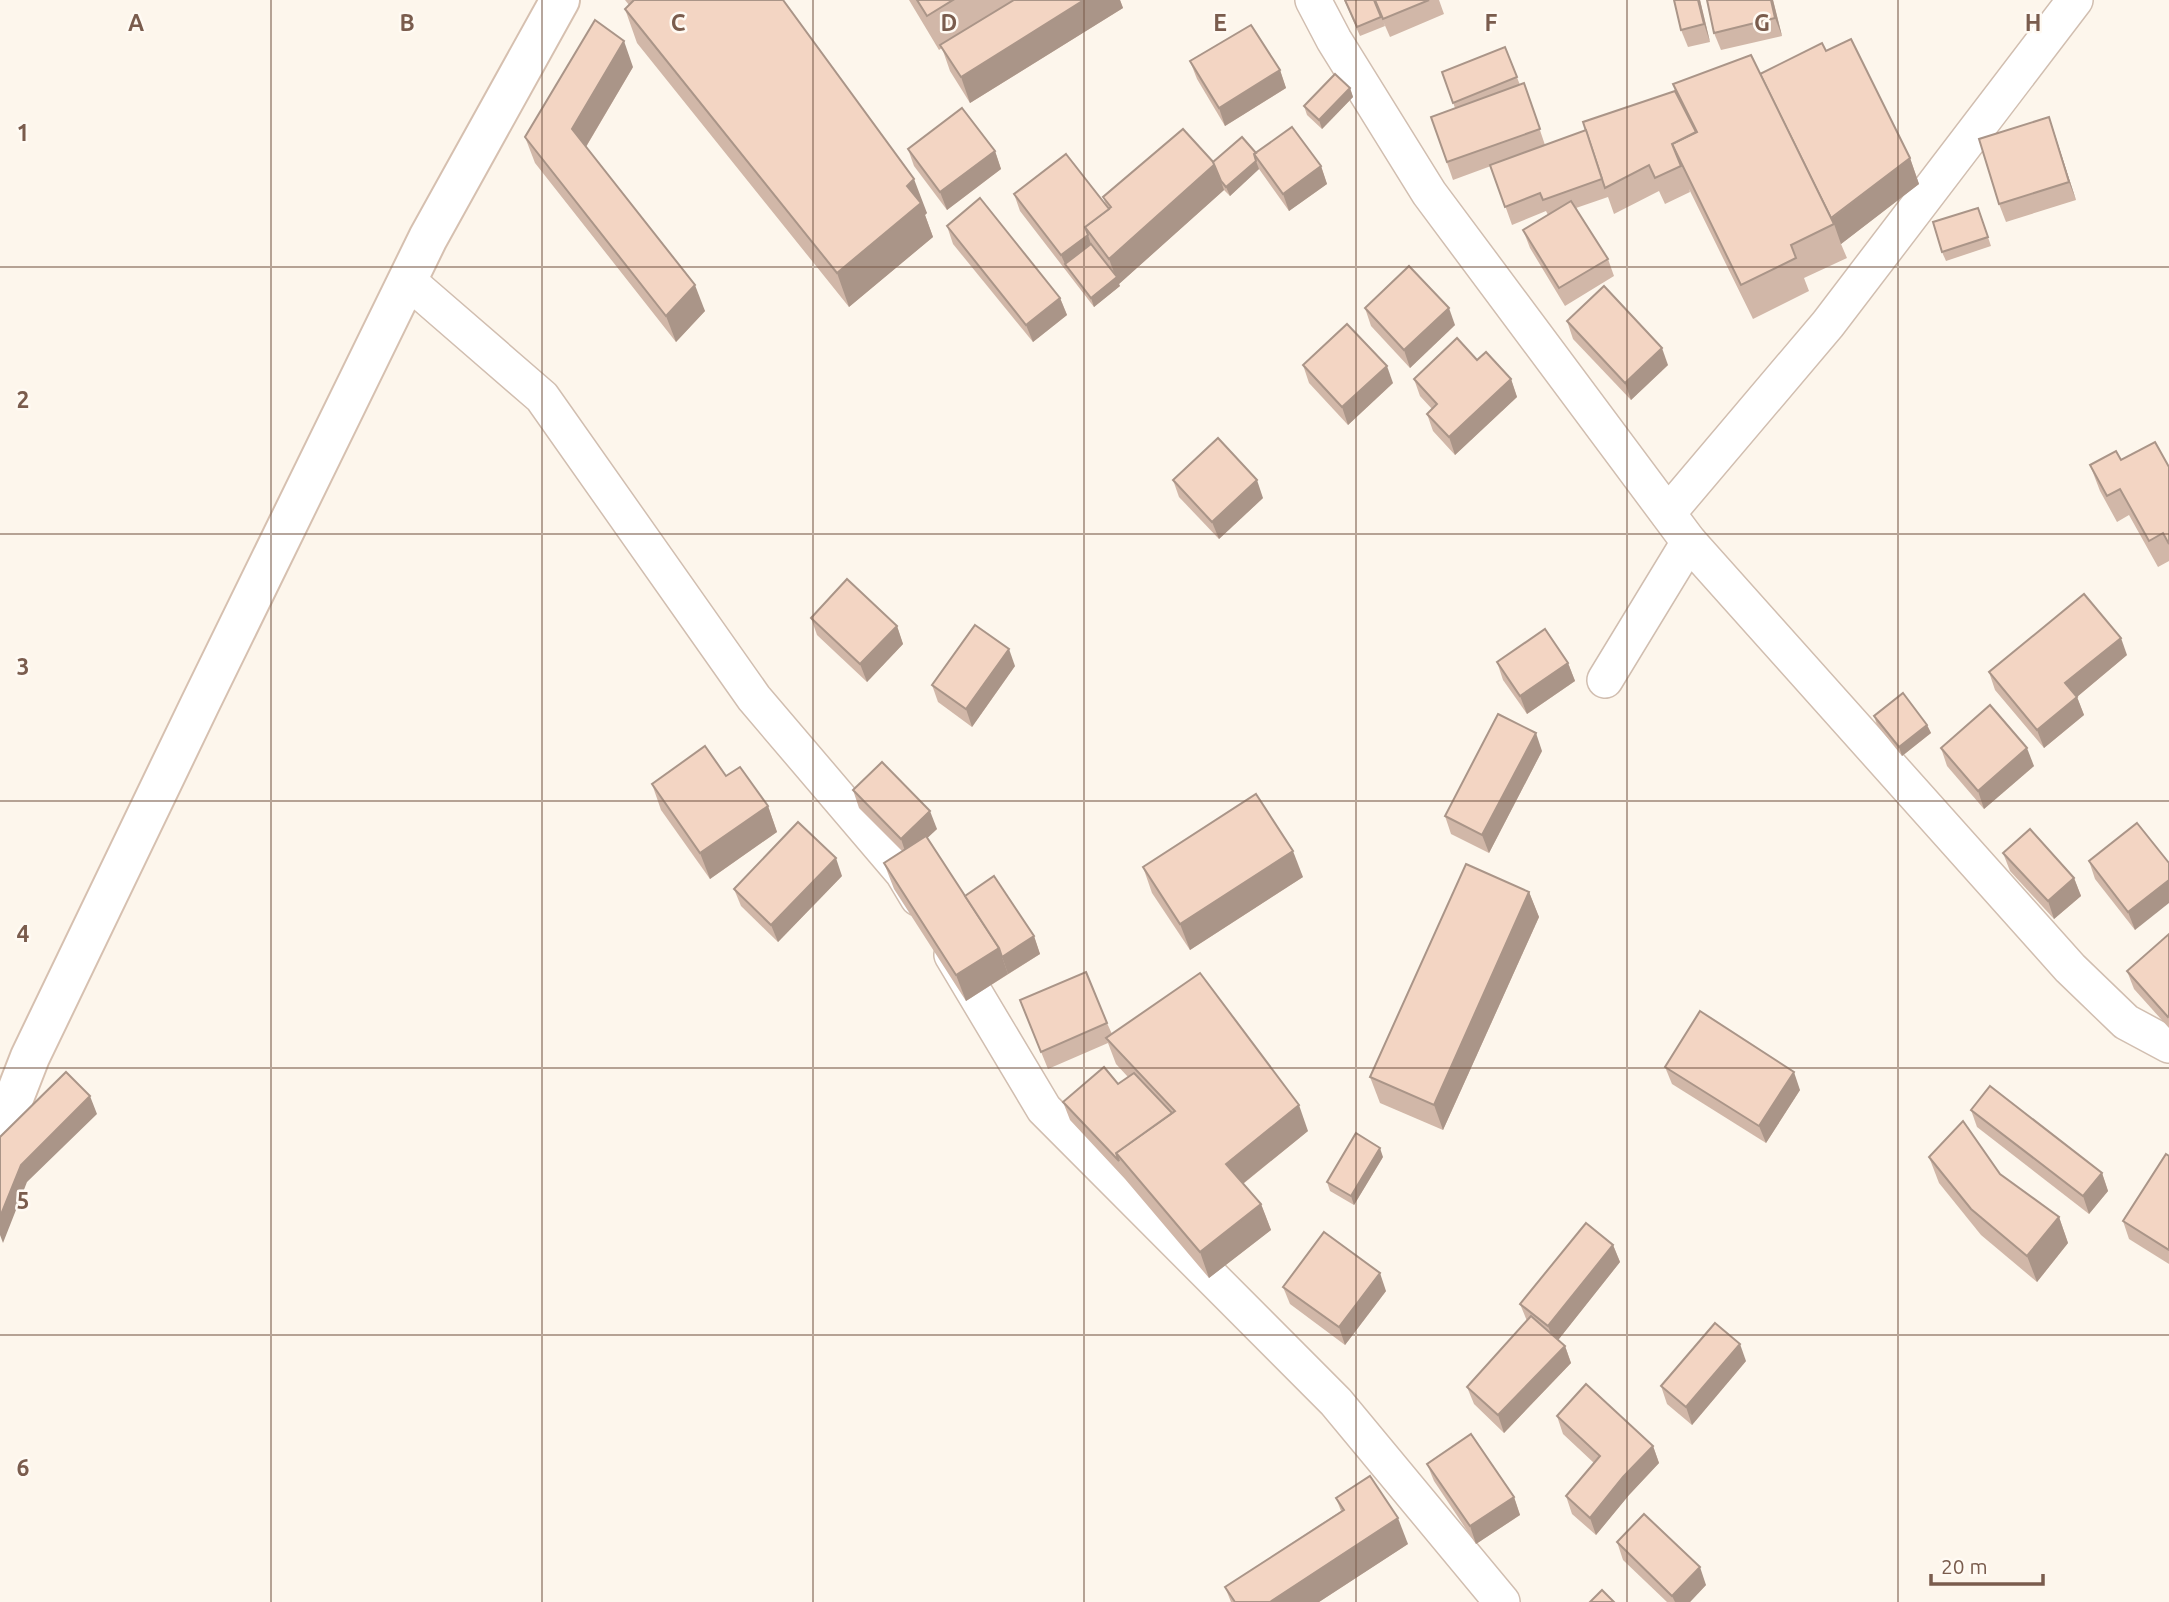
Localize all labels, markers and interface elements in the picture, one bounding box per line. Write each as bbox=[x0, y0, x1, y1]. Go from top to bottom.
text: A bbox=[128, 10, 144, 35]
text: B bbox=[399, 10, 415, 35]
text: C bbox=[671, 10, 686, 35]
text: D bbox=[941, 10, 957, 35]
text: E bbox=[1213, 10, 1227, 35]
text: F bbox=[1485, 10, 1498, 35]
text: G bbox=[1754, 10, 1770, 35]
text: H bbox=[2025, 10, 2041, 35]
text: 1 bbox=[17, 120, 29, 145]
text: 2 bbox=[17, 387, 29, 412]
text: 3 bbox=[17, 654, 29, 679]
text: 4 bbox=[17, 921, 30, 946]
text: 5 bbox=[17, 1188, 29, 1213]
text: 6 bbox=[17, 1455, 30, 1480]
scale bar bbox=[1931, 1542, 2043, 1586]
text: 20 m bbox=[1941, 1554, 1988, 1578]

